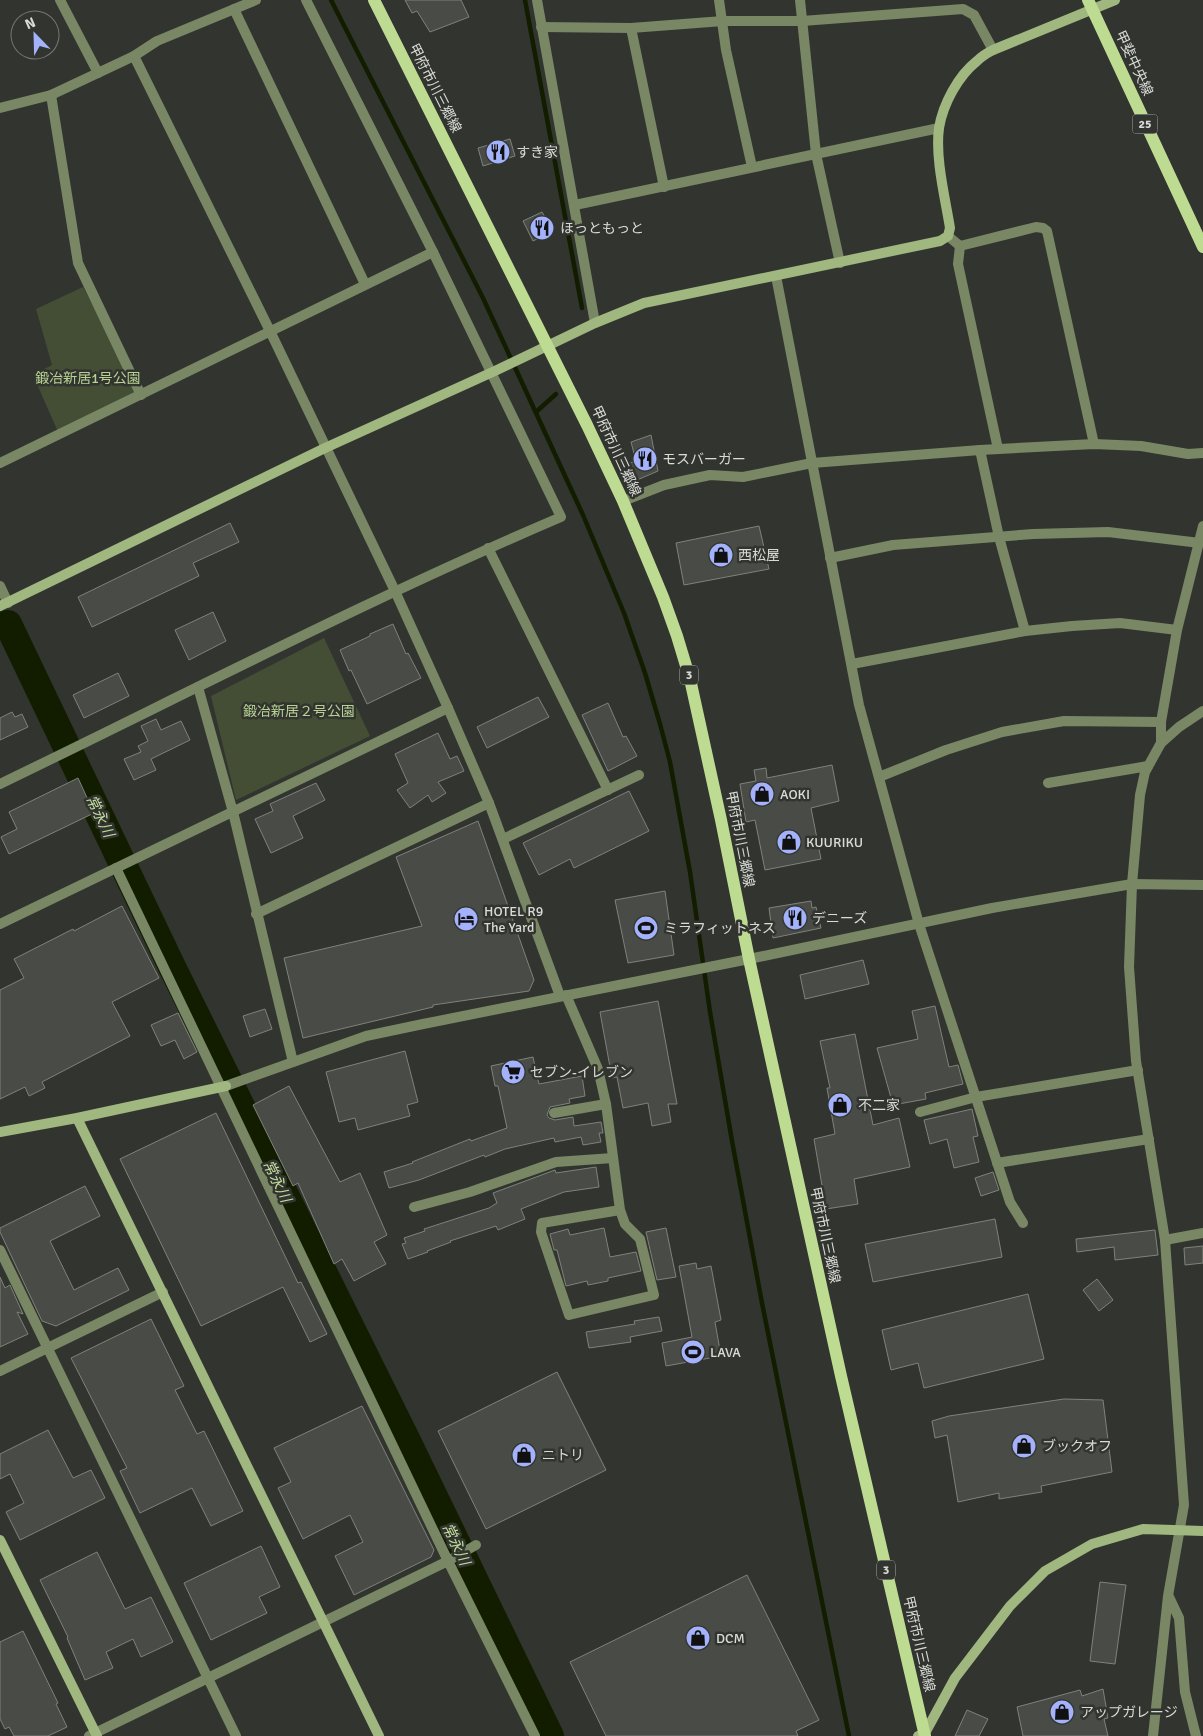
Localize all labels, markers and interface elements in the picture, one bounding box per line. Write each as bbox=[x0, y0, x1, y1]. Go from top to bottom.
north arrow bbox=[10, 10, 60, 60]
text: N bbox=[22, 14, 38, 33]
street label: 甲斐中央線 bbox=[1112, 28, 1156, 98]
street label: 甲府市川三郷線 bbox=[405, 40, 465, 136]
road number: 25 bbox=[1132, 115, 1158, 134]
restaurant icon: すき家 bbox=[485, 139, 511, 165]
place label: すき家 bbox=[516, 144, 558, 161]
restaurant icon: ほっともっと bbox=[529, 215, 555, 241]
place label: ほっともっと bbox=[560, 220, 644, 237]
park label: 鍛冶新居1号公園 bbox=[35, 370, 141, 387]
street label: 甲府市川三郷線 bbox=[588, 403, 644, 499]
restaurant icon: モスバーガー bbox=[632, 446, 658, 472]
place label: モスバーガー bbox=[662, 451, 746, 468]
shop icon: 西松屋 bbox=[708, 542, 734, 568]
place label: 西松屋 bbox=[738, 547, 780, 564]
road number: 3 bbox=[680, 666, 698, 684]
park label: 鍛冶新居２号公園 bbox=[243, 703, 355, 720]
shop icon: AOKI bbox=[749, 781, 775, 807]
place label: AOKI bbox=[780, 786, 810, 803]
street label: 甲府市川三郷線 bbox=[722, 789, 758, 889]
water label: 常永川 bbox=[82, 792, 119, 842]
shop icon: KUURIKU bbox=[776, 829, 802, 855]
place label: KUURIKU bbox=[806, 834, 863, 851]
place label: HOTEL R9 The Yard bbox=[484, 903, 543, 936]
restaurant icon: デニーズ bbox=[782, 905, 808, 931]
hotel icon: HOTEL R9 The Yard bbox=[453, 906, 479, 932]
place label: デニーズ bbox=[812, 910, 867, 927]
sports icon: ミラフィットネス bbox=[633, 915, 659, 941]
place label: ミラフィットネス bbox=[664, 920, 776, 937]
supermarket icon: セブン-イレブン bbox=[500, 1059, 526, 1085]
place label: セブン-イレブン bbox=[530, 1064, 633, 1081]
shop icon: 不二家 bbox=[827, 1092, 853, 1118]
place label: 不二家 bbox=[858, 1097, 900, 1114]
water label: 常永川 bbox=[259, 1157, 296, 1207]
street label: 甲府市川三郷線 bbox=[806, 1185, 844, 1285]
sports icon: LAVA bbox=[680, 1339, 706, 1365]
place label: LAVA bbox=[710, 1344, 741, 1361]
shop icon: ブックオフ bbox=[1011, 1433, 1037, 1459]
place label: ブックオフ bbox=[1042, 1438, 1112, 1455]
shop icon: ニトリ bbox=[511, 1442, 537, 1468]
place label: ニトリ bbox=[542, 1447, 584, 1464]
water label: 常永川 bbox=[438, 1520, 475, 1570]
road number: 3 bbox=[877, 1560, 895, 1580]
street label: 甲府市川三郷線 bbox=[900, 1594, 938, 1694]
shop icon: DCM bbox=[685, 1625, 711, 1651]
place label: DCM bbox=[716, 1630, 745, 1647]
shop icon: アップガレージ bbox=[1049, 1699, 1075, 1725]
place label: アップガレージ bbox=[1080, 1704, 1178, 1721]

